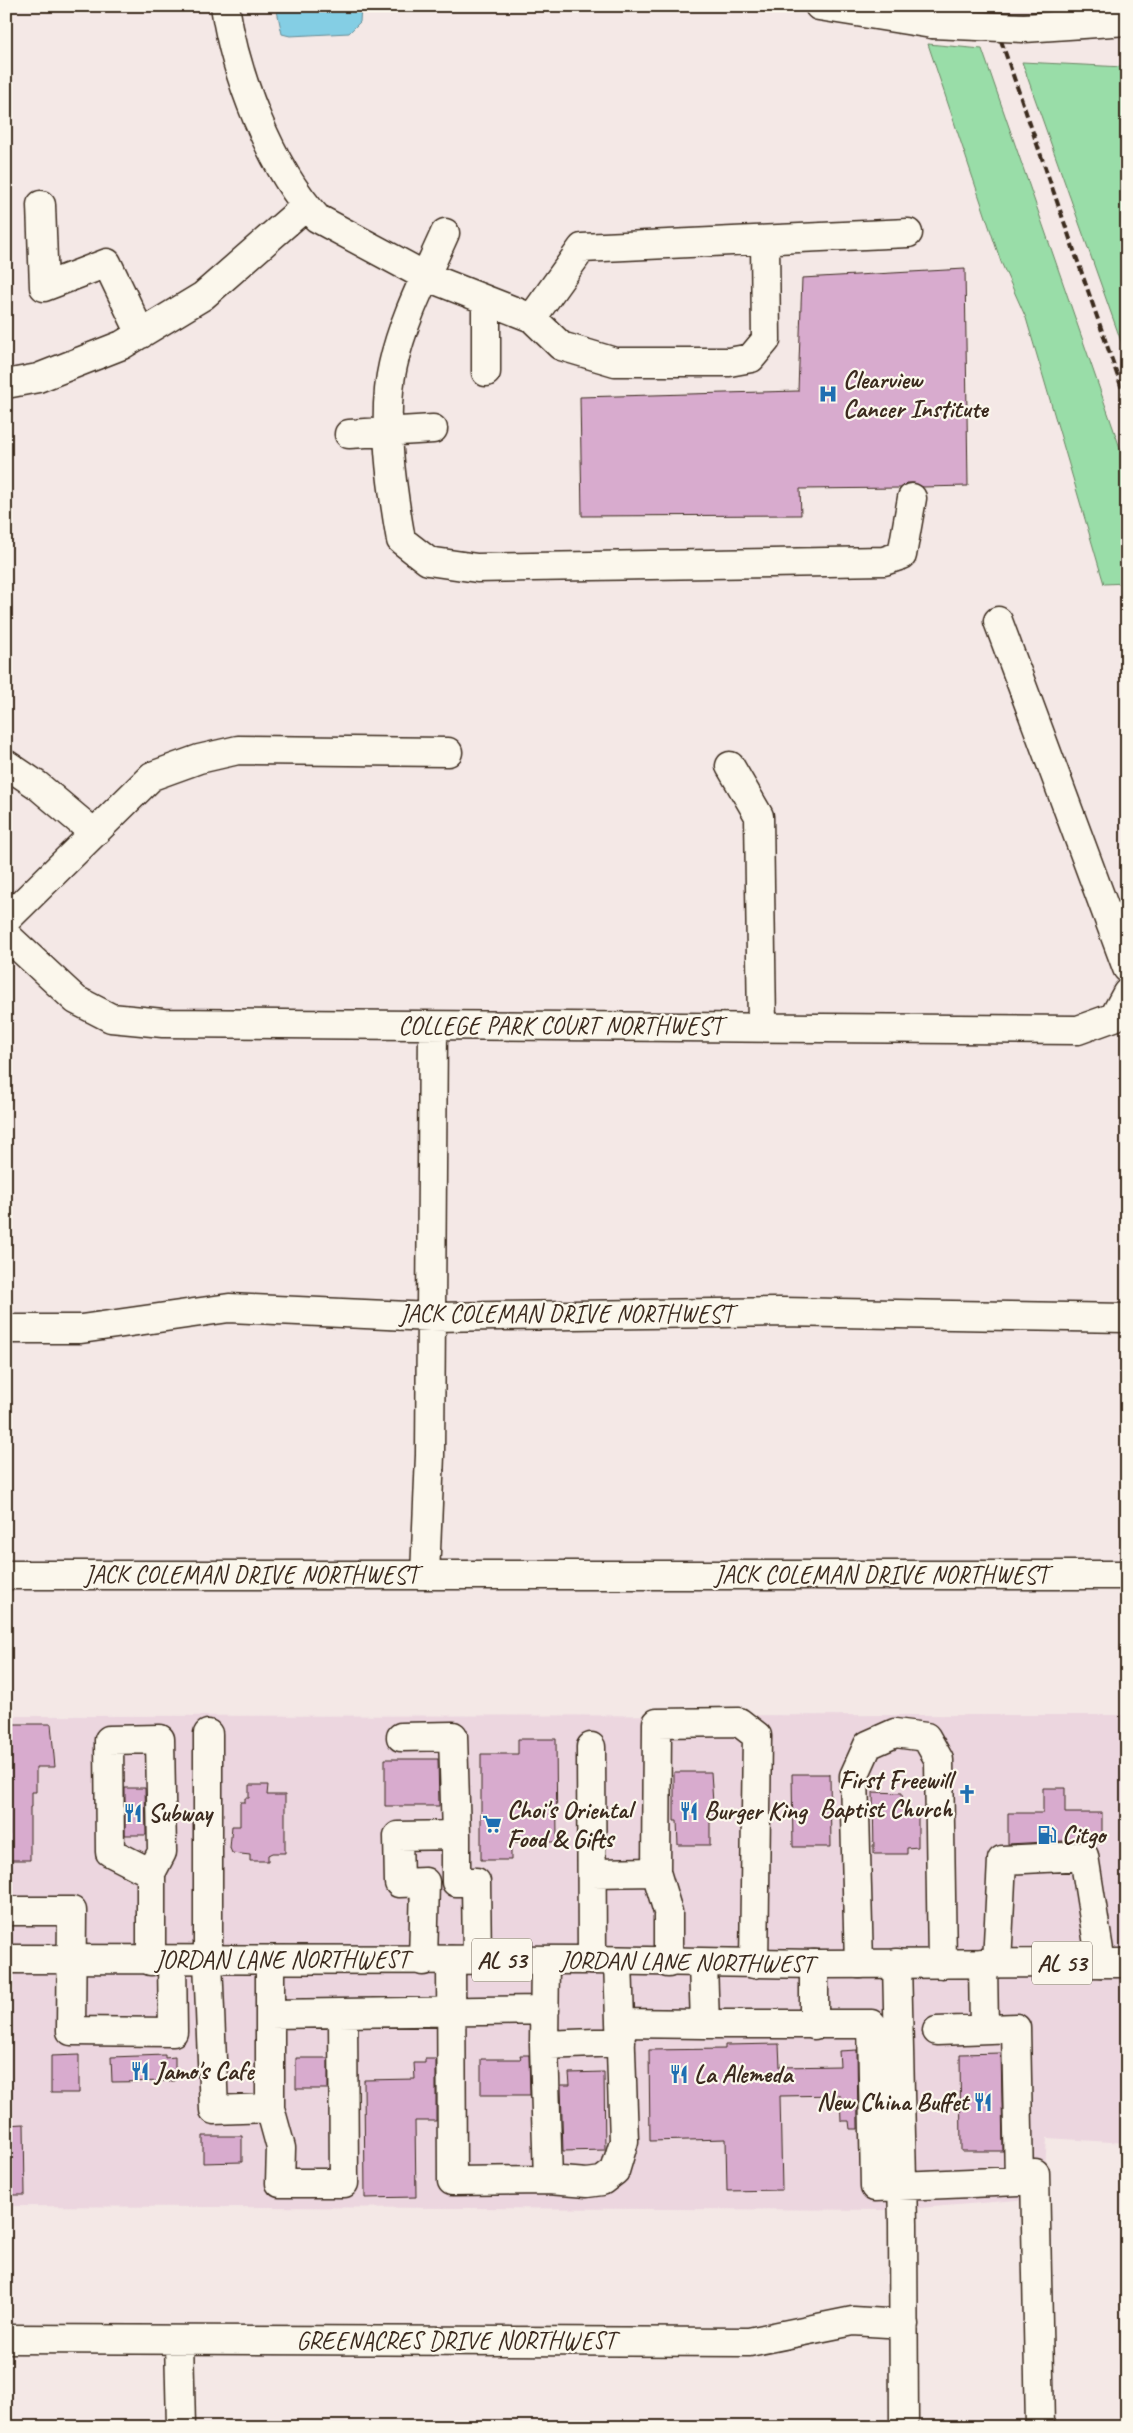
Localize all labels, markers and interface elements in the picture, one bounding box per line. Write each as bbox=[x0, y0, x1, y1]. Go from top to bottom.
place label: Clearview Cancer Institute bbox=[843, 364, 989, 425]
hospital icon: Clearview Cancer Institute bbox=[817, 383, 839, 405]
street label: COLLEGE PARK COURT NORTHWEST bbox=[398, 1010, 728, 1042]
street label: JACK COLEMAN DRIVE NORTHWEST bbox=[398, 1298, 739, 1330]
street label: JACK COLEMAN DRIVE NORTHWEST bbox=[83, 1559, 424, 1591]
street label: JACK COLEMAN DRIVE NORTHWEST bbox=[713, 1559, 1054, 1591]
place label: First Freewill Baptist Church bbox=[820, 1764, 957, 1825]
church icon: First Freewill Baptist Church bbox=[956, 1783, 978, 1805]
place label: Choi's Oriental Food & Gifts bbox=[507, 1794, 637, 1855]
place label: Burger King bbox=[704, 1795, 809, 1827]
place label: Subway bbox=[148, 1797, 214, 1829]
restaurant icon: Burger King bbox=[678, 1800, 700, 1822]
restaurant icon: Subway bbox=[122, 1802, 144, 1824]
supermarket icon: Choi's Oriental Food & Gifts bbox=[481, 1813, 503, 1835]
place label: Citgo bbox=[1062, 1819, 1108, 1851]
fuel station icon: Citgo bbox=[1036, 1824, 1058, 1846]
road number: AL 53 bbox=[472, 1938, 532, 1982]
road number: AL 53 bbox=[1032, 1942, 1092, 1985]
street label: JORDAN LANE NORTHWEST bbox=[154, 1944, 414, 1976]
street label: JORDAN LANE NORTHWEST bbox=[559, 1944, 820, 1980]
place label: Jamo's Cafe bbox=[153, 2055, 255, 2087]
place label: La Alemeda bbox=[694, 2058, 794, 2090]
restaurant icon: Jamo's Cafe bbox=[129, 2060, 151, 2082]
restaurant icon: La Alemeda bbox=[668, 2063, 690, 2085]
place label: New China Buffet bbox=[817, 2086, 971, 2118]
restaurant icon: New China Buffet bbox=[972, 2091, 994, 2113]
street label: GREENACRES DRIVE NORTHWEST bbox=[296, 2325, 621, 2357]

